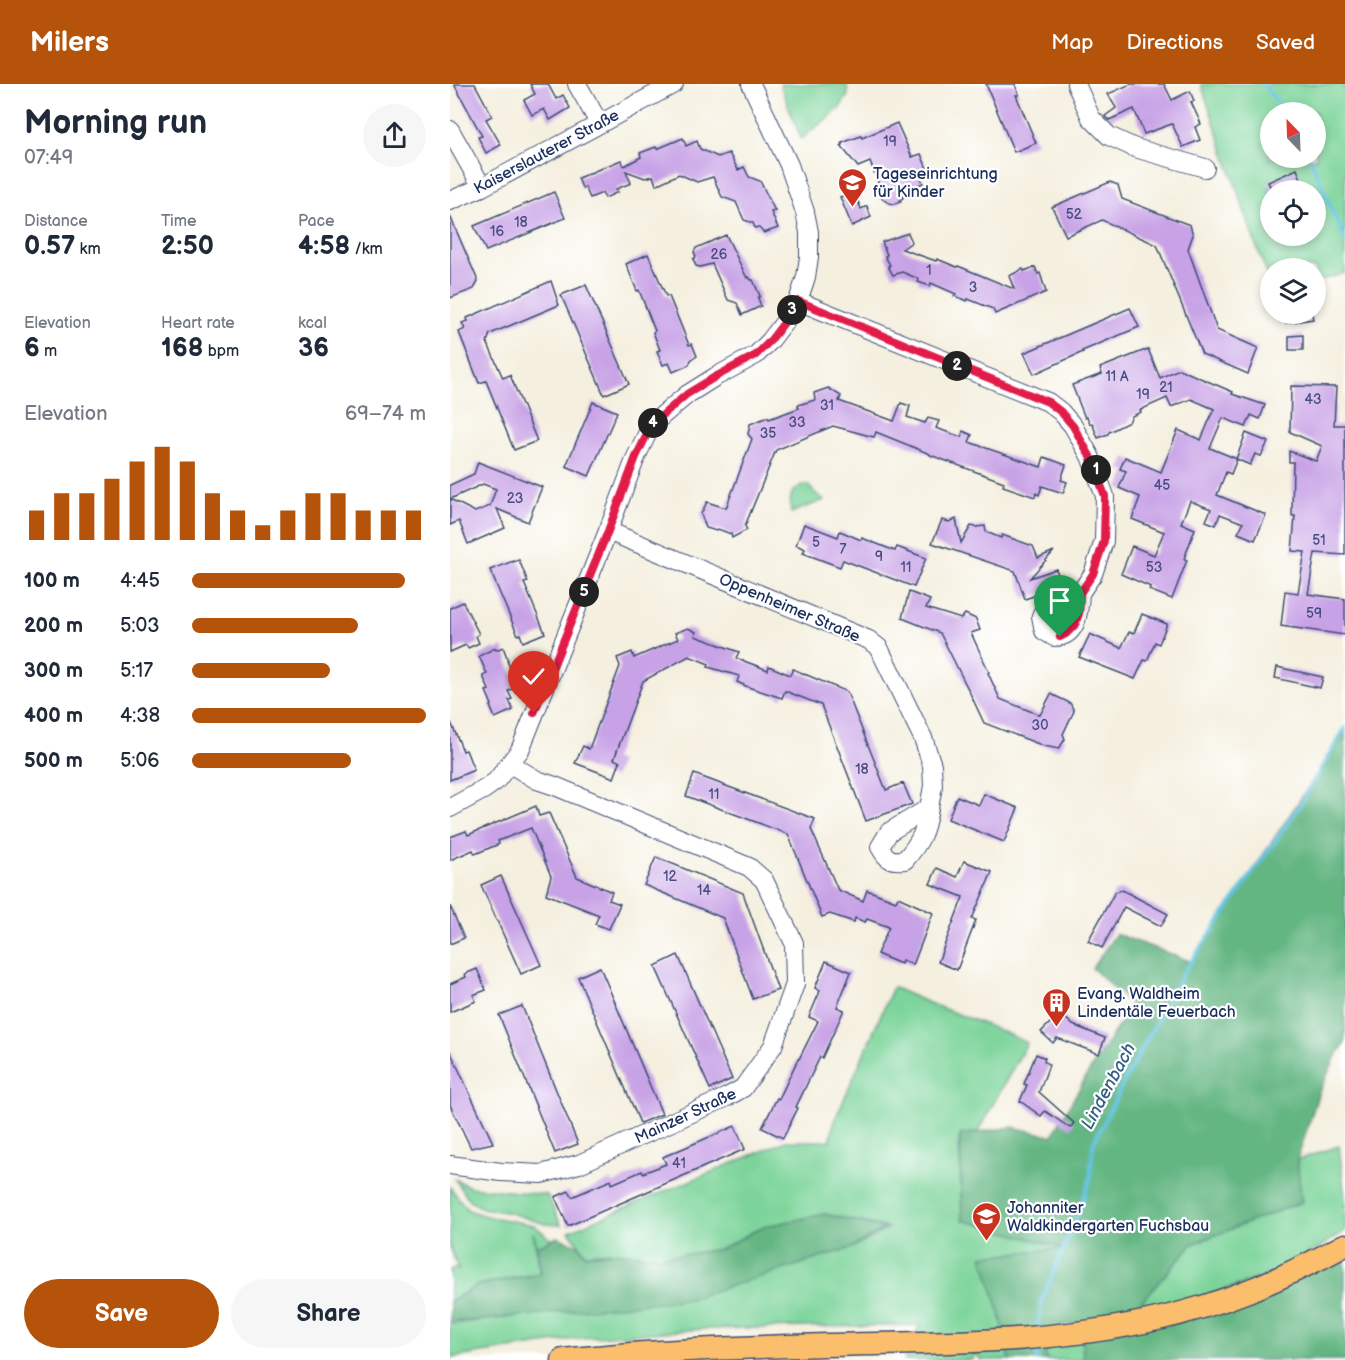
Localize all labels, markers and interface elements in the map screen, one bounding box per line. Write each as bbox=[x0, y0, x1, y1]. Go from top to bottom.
text: Milers bbox=[30, 26, 109, 59]
text: Map bbox=[1051, 30, 1094, 55]
text: Directions bbox=[1127, 30, 1223, 55]
text: Saved bbox=[1256, 30, 1315, 55]
north arrow bbox=[1260, 102, 1326, 168]
map controls bbox=[1260, 102, 1326, 324]
text: Morning run bbox=[24, 103, 207, 143]
button: share bbox=[363, 104, 426, 167]
street label: Kaiserslauterer Straße bbox=[471, 106, 623, 199]
house number: 19 bbox=[883, 133, 897, 150]
text: 07:49 bbox=[24, 146, 73, 170]
place label: Tageseinrichtung für Kinder bbox=[873, 165, 998, 202]
school or university icon: Tageseinrichtung für Kinder bbox=[836, 166, 868, 208]
button: locate bbox=[1260, 180, 1326, 246]
house number: 52 bbox=[1066, 206, 1083, 223]
text: Distance bbox=[24, 212, 88, 231]
text: Time bbox=[161, 212, 196, 231]
text: Pace bbox=[298, 212, 334, 231]
house number: 18 bbox=[514, 214, 528, 231]
house number: 16 bbox=[490, 223, 504, 240]
text: 0.57 bbox=[24, 231, 75, 262]
text: 2:50 bbox=[161, 231, 214, 262]
text: 4:58 bbox=[298, 231, 350, 262]
text: km bbox=[75, 240, 101, 259]
text: /km bbox=[350, 240, 383, 259]
house number: 26 bbox=[711, 246, 728, 263]
button: layers bbox=[1260, 258, 1326, 324]
house number: 1 bbox=[926, 262, 932, 279]
house number: 3 bbox=[969, 279, 977, 296]
pin: 3 bbox=[777, 295, 807, 325]
text: 3 bbox=[787, 300, 797, 319]
text: Elevation bbox=[24, 314, 91, 333]
text: Heart rate bbox=[161, 314, 235, 333]
text: kcal bbox=[298, 314, 327, 333]
text: 6 bbox=[24, 333, 40, 364]
text: 168 bbox=[161, 333, 203, 364]
text: 36 bbox=[298, 333, 329, 364]
text: m bbox=[40, 342, 57, 361]
text: bpm bbox=[203, 342, 239, 361]
pin: 2 bbox=[942, 351, 972, 381]
text: 2 bbox=[952, 356, 962, 375]
house number: 11 A bbox=[1105, 368, 1129, 385]
house number: 21 bbox=[1159, 379, 1173, 396]
house number: 19 bbox=[1136, 386, 1150, 403]
house number: 43 bbox=[1304, 391, 1322, 408]
house number: 31 bbox=[820, 397, 834, 414]
text: Elevation bbox=[24, 402, 107, 426]
text: 69–74 m bbox=[345, 402, 426, 426]
pin: 4 bbox=[638, 408, 668, 438]
text: 4 bbox=[648, 413, 658, 432]
house number: 33 bbox=[788, 414, 806, 431]
house number: 35 bbox=[760, 425, 776, 442]
pin: 1 bbox=[1081, 455, 1111, 485]
text: 1 bbox=[1093, 460, 1099, 479]
house number: 45 bbox=[1154, 477, 1170, 494]
house number: 23 bbox=[507, 490, 523, 507]
house number: 51 bbox=[1312, 532, 1326, 549]
house number: 5 bbox=[812, 534, 820, 551]
house number: 7 bbox=[840, 541, 847, 558]
house number: 9 bbox=[875, 548, 883, 565]
house number: 11 bbox=[901, 559, 911, 576]
house number: 53 bbox=[1146, 559, 1162, 576]
text: 100 m bbox=[24, 569, 80, 593]
text: 4:45 bbox=[120, 569, 160, 593]
street label: Oppenheimer Straße bbox=[716, 570, 863, 647]
pin bbox=[1034, 575, 1085, 637]
pin: 5 bbox=[569, 577, 599, 607]
text: 5 bbox=[579, 582, 589, 601]
icon: arrive bbox=[1043, 584, 1076, 617]
house number: 59 bbox=[1306, 605, 1322, 622]
text: 200 m bbox=[24, 614, 83, 638]
text: 5:03 bbox=[120, 614, 160, 638]
pin bbox=[508, 651, 559, 713]
text: 300 m bbox=[24, 659, 83, 683]
text: 5:17 bbox=[120, 659, 153, 683]
icon: check bbox=[517, 660, 550, 693]
text: 400 m bbox=[24, 704, 83, 728]
text: 4:38 bbox=[120, 704, 160, 728]
house number: 30 bbox=[1032, 717, 1048, 734]
text: 500 m bbox=[24, 749, 83, 773]
text: 5:06 bbox=[120, 749, 159, 773]
house number: 18 bbox=[855, 761, 869, 778]
house number: 11 bbox=[709, 786, 719, 803]
house number: 12 bbox=[663, 868, 678, 885]
house number: 14 bbox=[697, 882, 711, 899]
place label: Evang. Waldheim Lindentäle Feuerbach bbox=[1077, 985, 1236, 1022]
building icon: Evang. Waldheim Lindentäle Feuerbach bbox=[1040, 986, 1072, 1028]
water label: Lindenbach bbox=[1077, 1039, 1140, 1133]
street label: Mainzer Straße bbox=[632, 1084, 740, 1148]
house number: 41 bbox=[672, 1155, 686, 1172]
place label: Johanniter Waldkindergarten Fuchsbau bbox=[1007, 1199, 1209, 1236]
school or university icon: Johanniter Waldkindergarten Fuchsbau bbox=[970, 1200, 1002, 1242]
button: Save bbox=[24, 1279, 219, 1348]
button: Share bbox=[231, 1279, 426, 1348]

